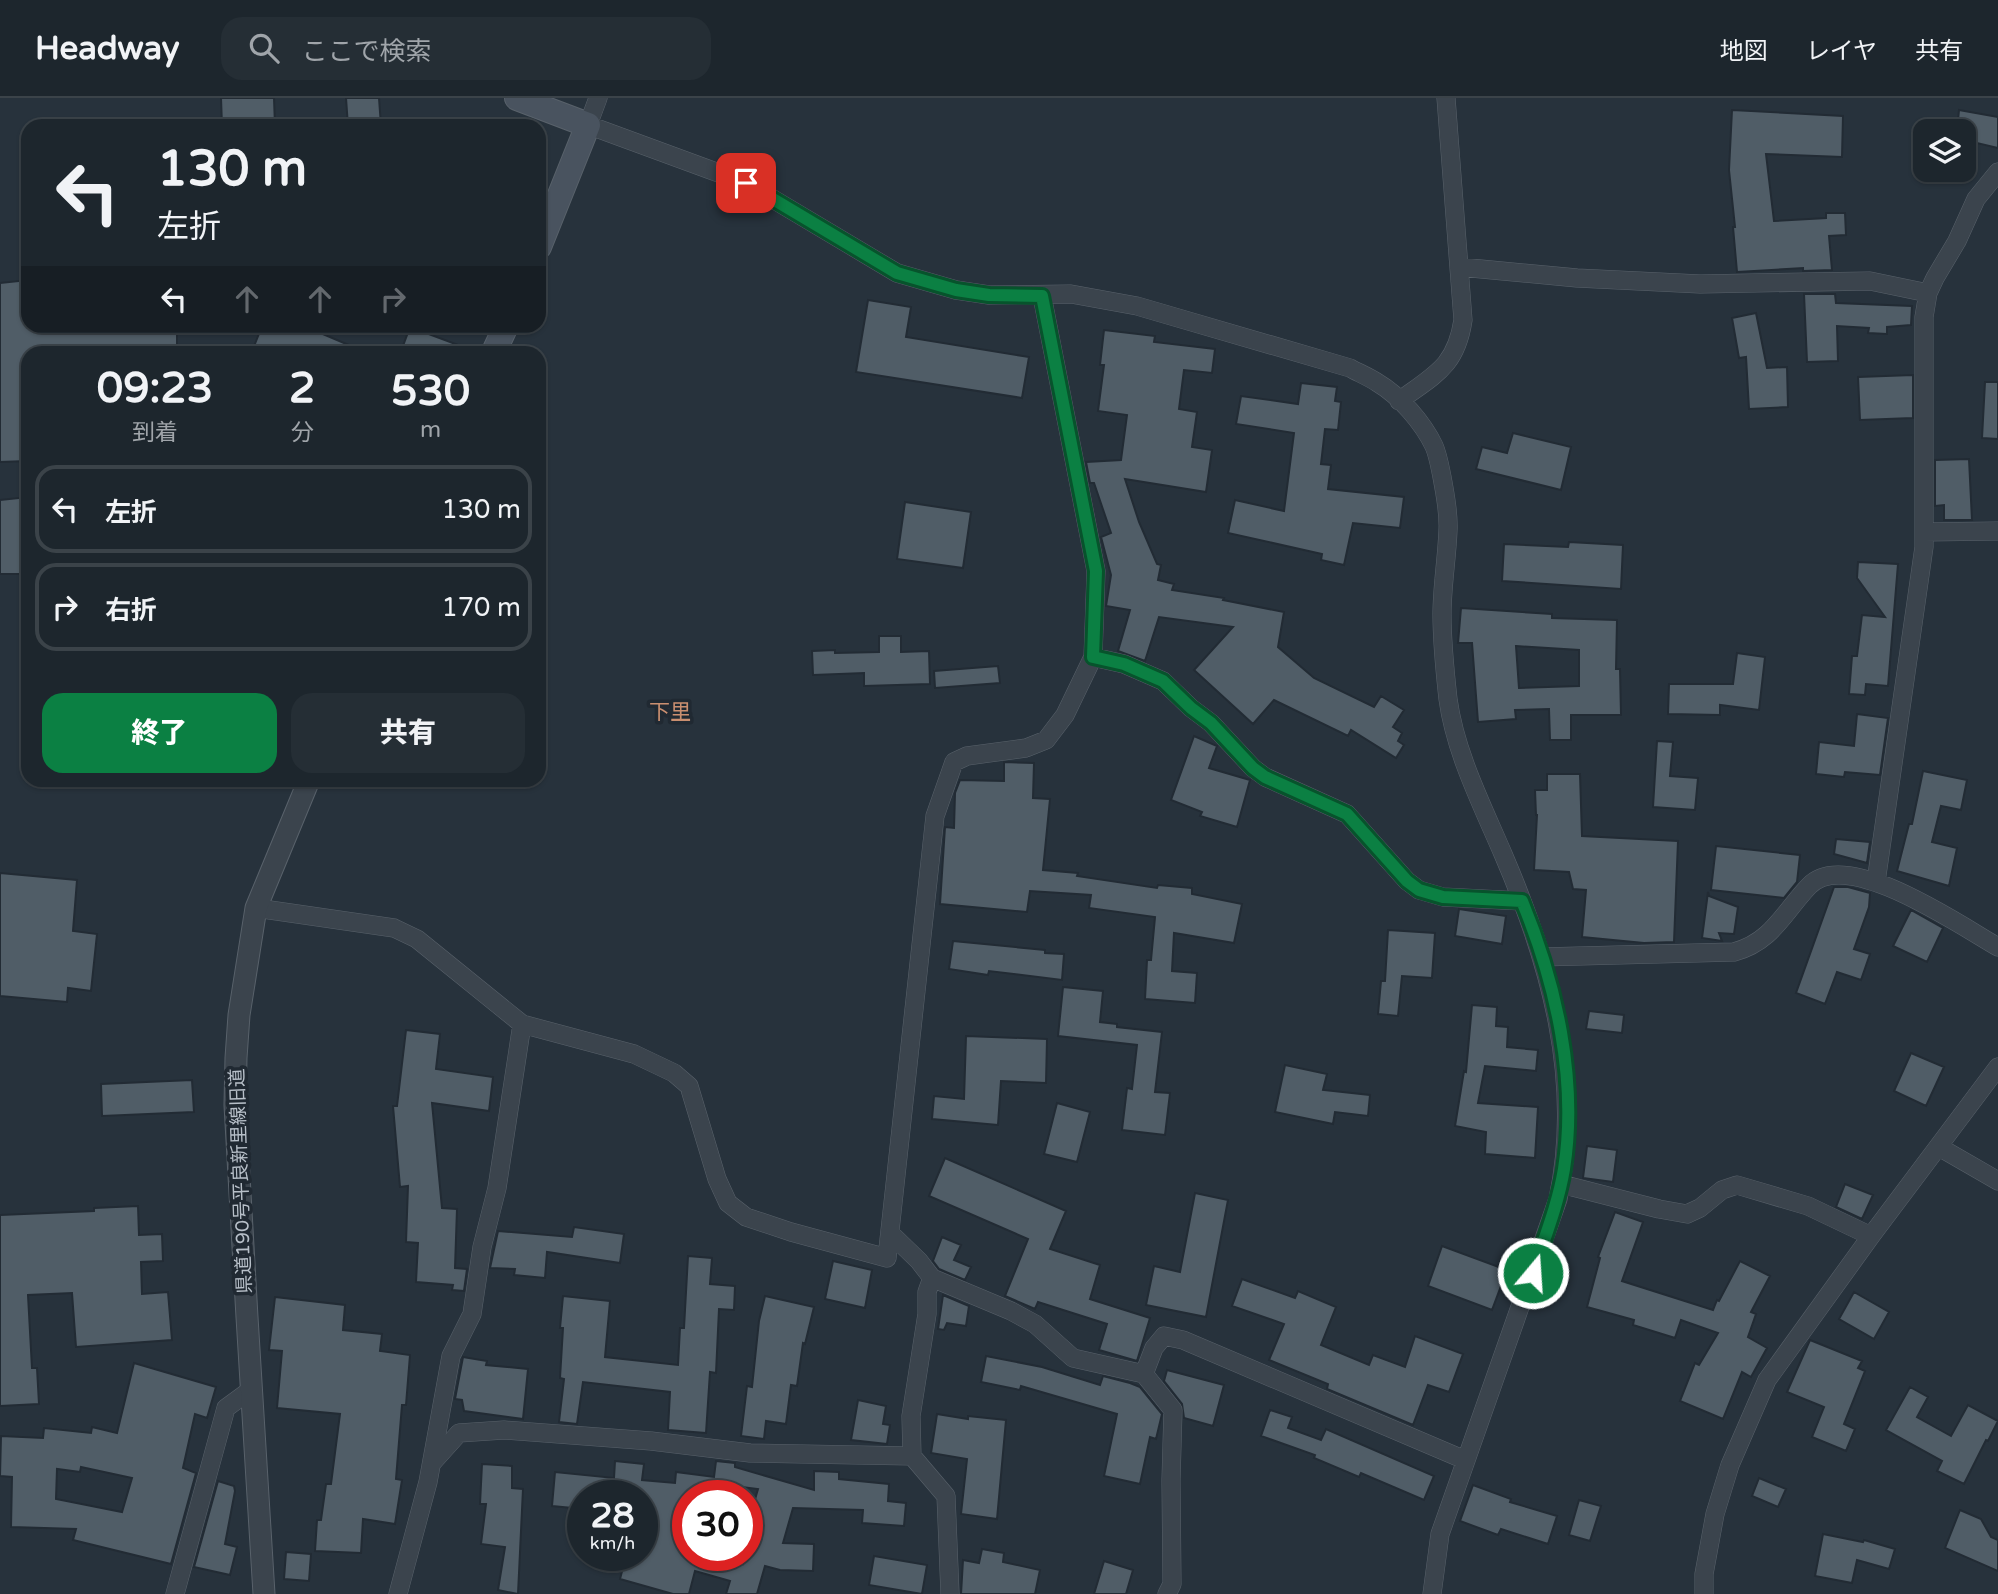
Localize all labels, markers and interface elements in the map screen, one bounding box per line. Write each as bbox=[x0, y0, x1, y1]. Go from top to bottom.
search box bbox=[221, 17, 711, 80]
text: Headway bbox=[35, 29, 179, 68]
icon: search bbox=[245, 29, 283, 67]
text: ここで検索 bbox=[301, 36, 431, 67]
text: 地図 bbox=[1720, 37, 1768, 66]
text: レイヤ bbox=[1806, 37, 1877, 66]
text: 共有 bbox=[1915, 37, 1963, 66]
map controls bbox=[1913, 119, 1976, 182]
button: layers bbox=[1913, 119, 1976, 182]
text: 130 m bbox=[157, 140, 307, 199]
icon: left bbox=[42, 147, 133, 238]
pin bbox=[716, 153, 776, 213]
icon: arrive bbox=[727, 164, 765, 202]
text: 左折 bbox=[157, 208, 221, 246]
icon: left bbox=[155, 280, 193, 318]
icon: ahead bbox=[228, 280, 266, 318]
icon: ahead bbox=[301, 280, 339, 318]
icon: right bbox=[374, 280, 412, 318]
text: 09:23 bbox=[97, 363, 213, 414]
text: 2 bbox=[289, 363, 315, 414]
text: 530 bbox=[391, 366, 470, 417]
text: m bbox=[420, 416, 441, 444]
text: 到着 bbox=[132, 419, 178, 447]
text: 分 bbox=[291, 419, 314, 447]
icon: left bbox=[46, 490, 84, 528]
text: 130 m bbox=[441, 494, 521, 525]
text: 左折 bbox=[105, 497, 157, 528]
icon: right bbox=[46, 588, 84, 626]
text: 170 m bbox=[441, 592, 521, 623]
text: 右折 bbox=[105, 595, 157, 626]
button: 終了 bbox=[42, 693, 277, 773]
button: 共有 bbox=[291, 693, 525, 773]
district label: 下里 bbox=[649, 700, 691, 725]
street label: 県道190号平良新里線旧道 bbox=[226, 1068, 256, 1294]
position arrow bbox=[1496, 1236, 1570, 1310]
speed limit sign: 30 bbox=[672, 1480, 763, 1571]
text: 28 bbox=[591, 1495, 634, 1537]
text: km/h bbox=[590, 1532, 635, 1554]

